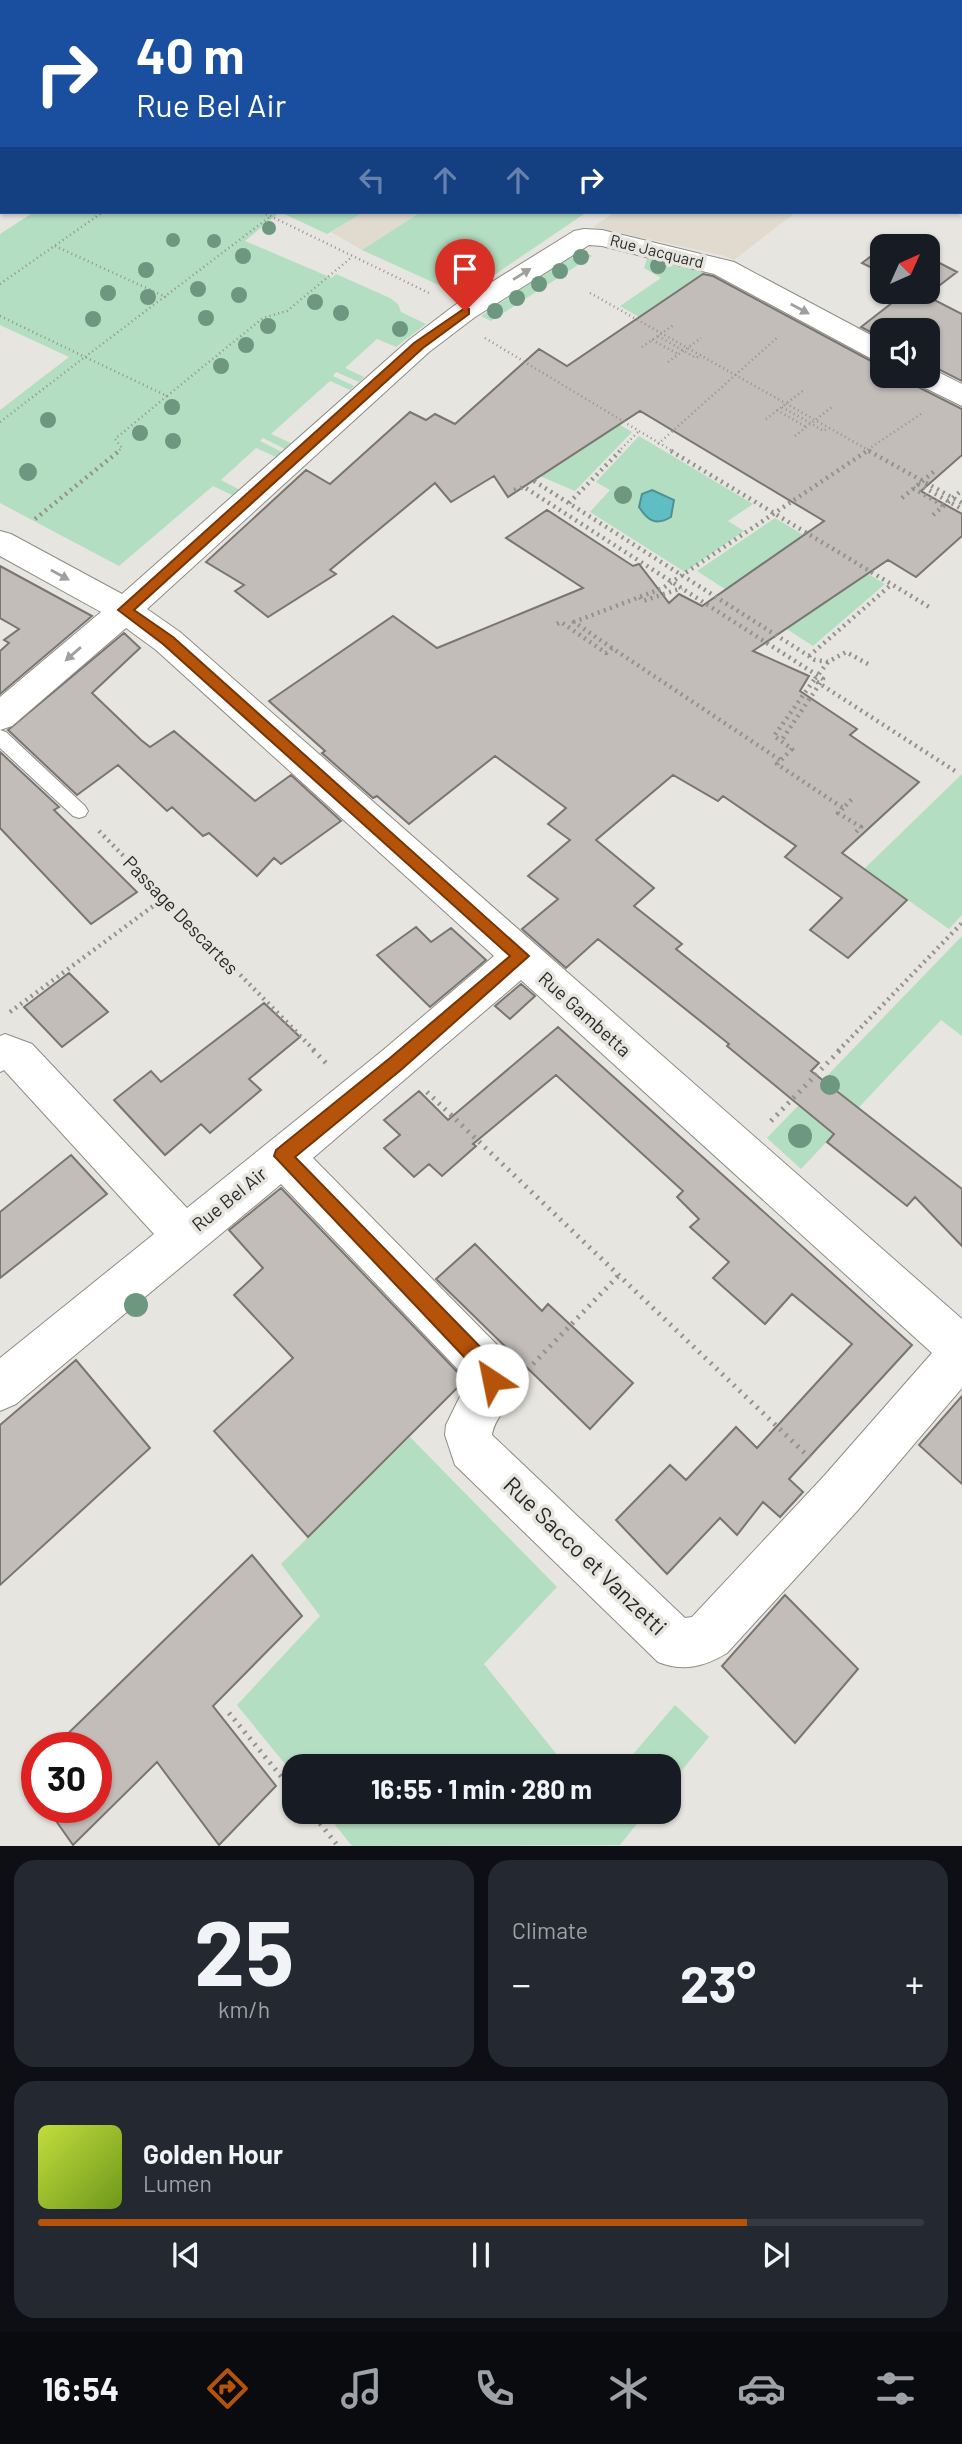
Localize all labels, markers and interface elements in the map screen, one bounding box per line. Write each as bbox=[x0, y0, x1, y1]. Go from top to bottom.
text: 40 m bbox=[136, 25, 244, 84]
icon: right bbox=[21, 28, 112, 119]
text: Rue Bel Air bbox=[136, 85, 286, 123]
icon: left bbox=[353, 161, 391, 199]
icon: ahead bbox=[426, 161, 464, 199]
icon: ahead bbox=[499, 161, 537, 199]
icon: right bbox=[572, 161, 610, 199]
street label: Rue Jacquard bbox=[608, 230, 706, 271]
north arrow bbox=[870, 234, 940, 304]
map controls bbox=[870, 234, 940, 388]
pin bbox=[435, 239, 495, 311]
icon: arrive bbox=[446, 250, 484, 288]
one-way arrow bbox=[513, 268, 532, 281]
one-way arrow bbox=[790, 303, 809, 315]
button: sound bbox=[870, 318, 940, 388]
one-way arrow bbox=[50, 569, 70, 580]
one-way arrow bbox=[64, 646, 82, 662]
street label: Passage Descartes bbox=[119, 851, 244, 979]
street label: Rue Gambetta bbox=[534, 966, 636, 1061]
street label: Rue Bel Air bbox=[187, 1162, 271, 1236]
position arrow bbox=[455, 1343, 529, 1417]
street label: Rue Sacco et Vanzetti bbox=[498, 1470, 673, 1640]
speed limit sign: 30 bbox=[21, 1732, 112, 1823]
text: 16:55 · 1 min · 280 m bbox=[371, 1773, 592, 1804]
text: 25 bbox=[194, 1895, 294, 2004]
text: Climate bbox=[512, 1916, 588, 1944]
text: 23° bbox=[680, 1951, 756, 2013]
text: − bbox=[512, 1960, 531, 2006]
text: + bbox=[905, 1960, 924, 2006]
text: km/h bbox=[218, 1995, 270, 2023]
text: Golden Hour bbox=[143, 2138, 283, 2169]
text: Lumen bbox=[143, 2169, 212, 2197]
icon: previous bbox=[167, 2236, 205, 2274]
icon: pause bbox=[462, 2236, 500, 2274]
icon: next bbox=[757, 2236, 795, 2274]
icon: directions bbox=[203, 2364, 252, 2413]
icon: music bbox=[337, 2364, 386, 2413]
icon: phone bbox=[470, 2364, 519, 2413]
icon: climate bbox=[604, 2364, 653, 2413]
icon: car bbox=[737, 2364, 786, 2413]
icon: filters bbox=[871, 2364, 920, 2413]
text: 16:54 bbox=[42, 2369, 119, 2407]

